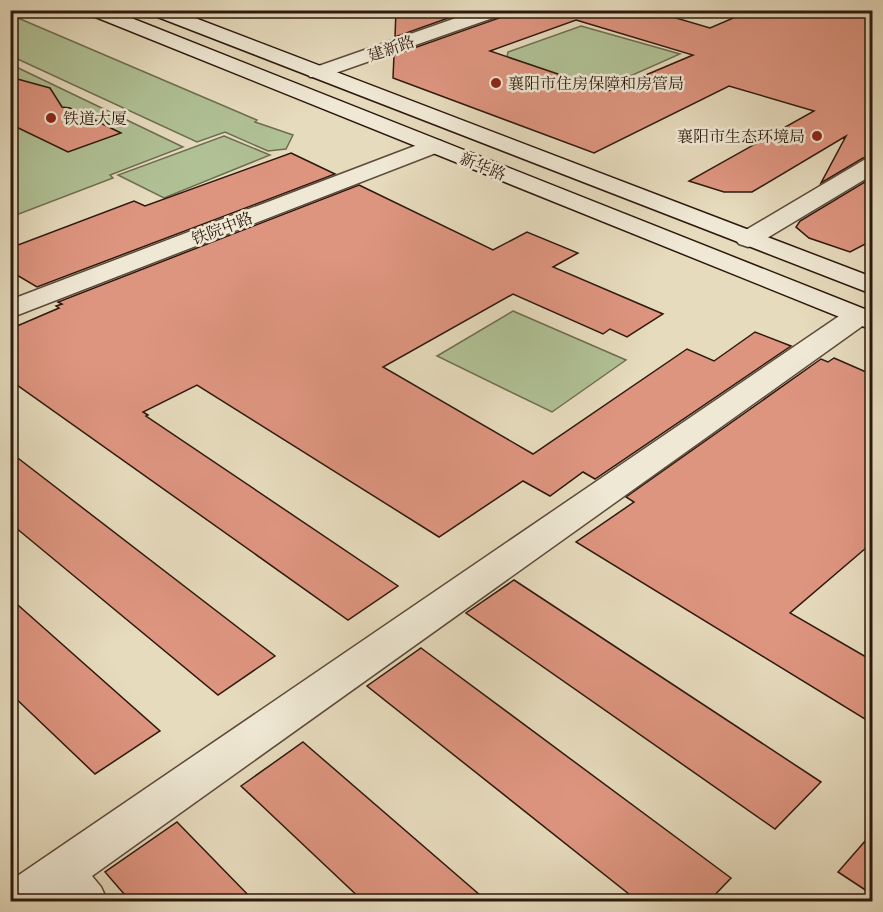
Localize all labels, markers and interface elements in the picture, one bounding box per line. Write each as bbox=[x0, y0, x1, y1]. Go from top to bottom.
street label: 建新路 bbox=[365, 31, 417, 66]
place label: 襄阳市住房保障和房管局 bbox=[508, 73, 684, 94]
marker: 襄阳市住房保障和房管局 bbox=[489, 76, 503, 90]
place label: 铁道大厦 bbox=[63, 108, 127, 129]
marker: 铁道大厦 bbox=[44, 111, 58, 125]
place label: 襄阳市生态环境局 bbox=[677, 126, 805, 147]
marker: 襄阳市生态环境局 bbox=[810, 129, 824, 143]
street label: 新华路 bbox=[457, 148, 509, 185]
street label: 铁院中路 bbox=[189, 207, 256, 250]

